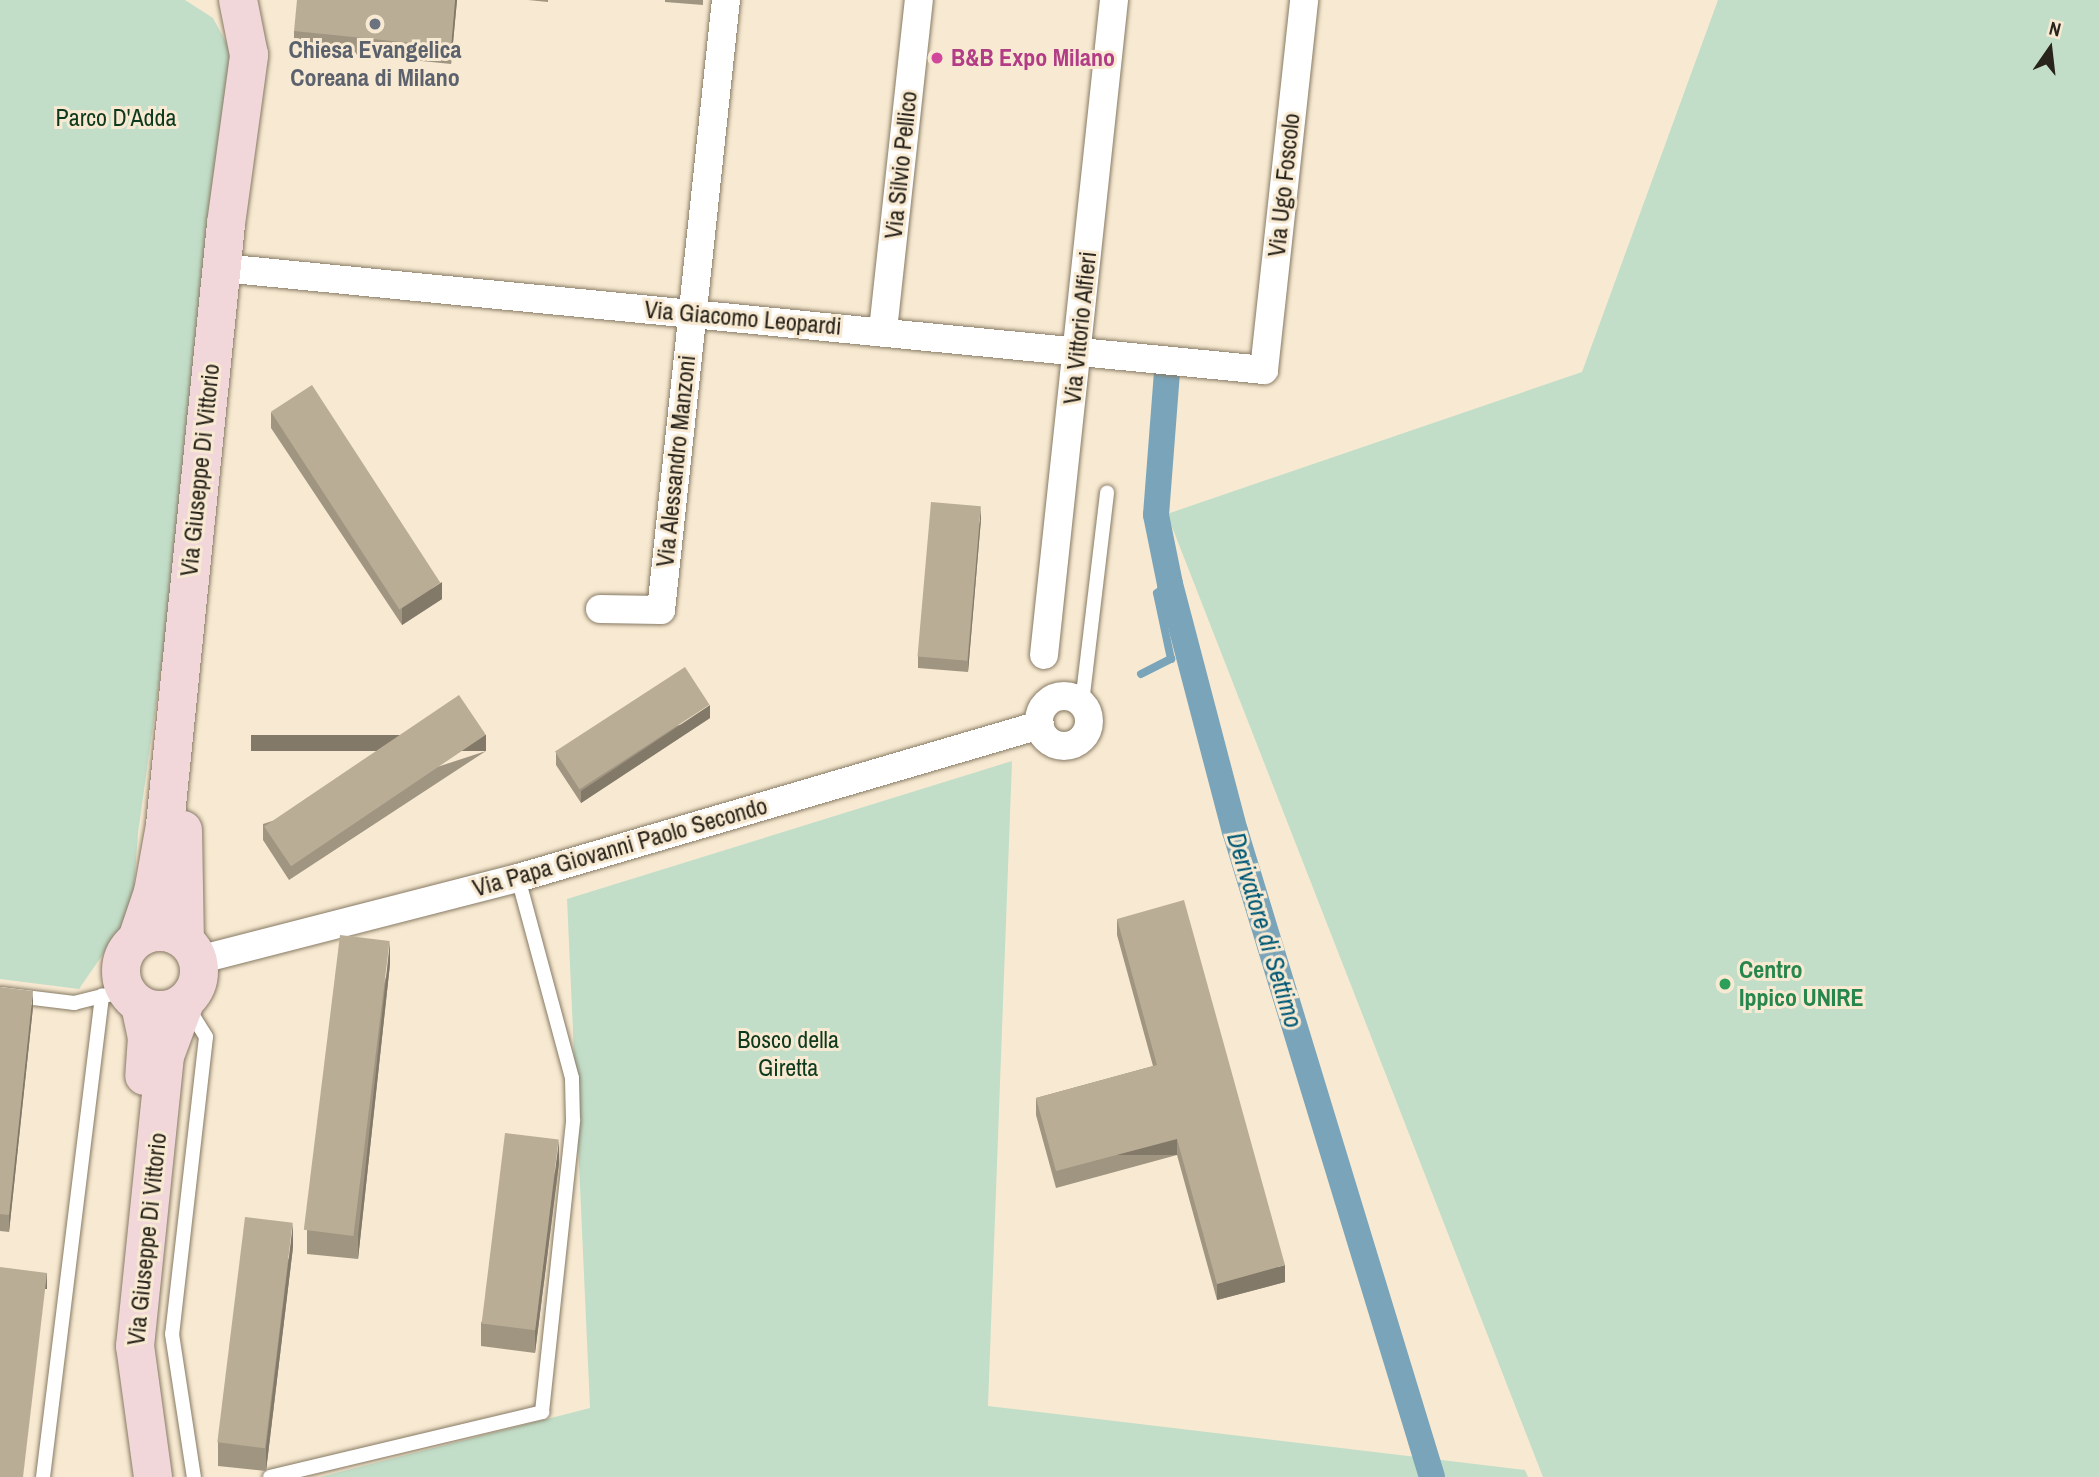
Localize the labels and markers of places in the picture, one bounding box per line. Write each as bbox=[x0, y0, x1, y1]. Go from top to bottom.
marker: Chiesa Evangelica Coreana di Milano bbox=[367, 16, 383, 32]
place label: Chiesa Evangelica Coreana di Milano bbox=[289, 36, 461, 92]
place label: B&B Expo Milano bbox=[951, 44, 1115, 72]
marker: B&B Expo Milano bbox=[929, 50, 945, 66]
place label: Centro Ippico UNIRE bbox=[1739, 956, 1864, 1012]
marker: Centro Ippico UNIRE bbox=[1717, 976, 1733, 992]

